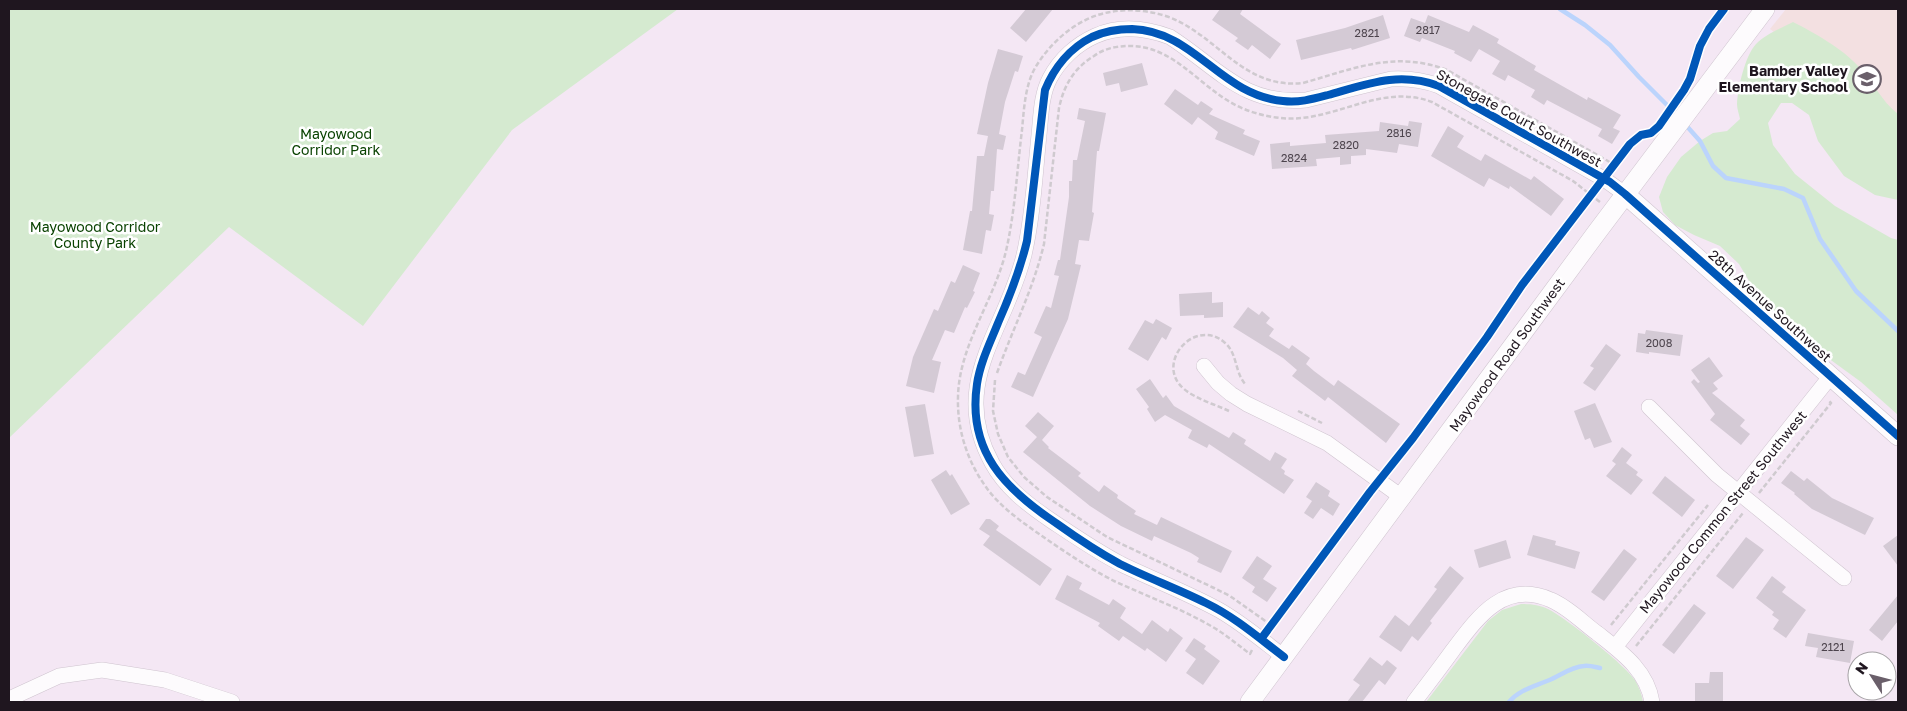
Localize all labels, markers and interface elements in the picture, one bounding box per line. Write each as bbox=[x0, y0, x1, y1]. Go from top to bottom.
house number: 2817 bbox=[1416, 23, 1440, 36]
house number: 2821 bbox=[1355, 26, 1379, 39]
place label: Bamber Valley Elementary School bbox=[1719, 62, 1849, 95]
school or university icon: Bamber Valley Elementary School bbox=[1852, 64, 1882, 94]
street label: Stonegate Court Southwest bbox=[1434, 65, 1605, 170]
park label: Mayowood Corridor Park bbox=[292, 125, 381, 158]
house number: 2816 bbox=[1386, 126, 1412, 139]
house number: 2820 bbox=[1333, 138, 1359, 151]
house number: 2824 bbox=[1281, 151, 1307, 164]
park label: Mayowood Corridor County Park bbox=[30, 218, 161, 251]
street label: 28th Avenue Southwest bbox=[1705, 246, 1835, 365]
street label: Mayowood Road Southwest bbox=[1445, 275, 1568, 435]
house number: 2008 bbox=[1646, 336, 1673, 349]
street label: Mayowood Common Street Southwest bbox=[1635, 407, 1810, 617]
house number: 2121 bbox=[1821, 640, 1845, 653]
north arrow bbox=[1847, 651, 1897, 701]
text: N bbox=[1851, 659, 1871, 677]

